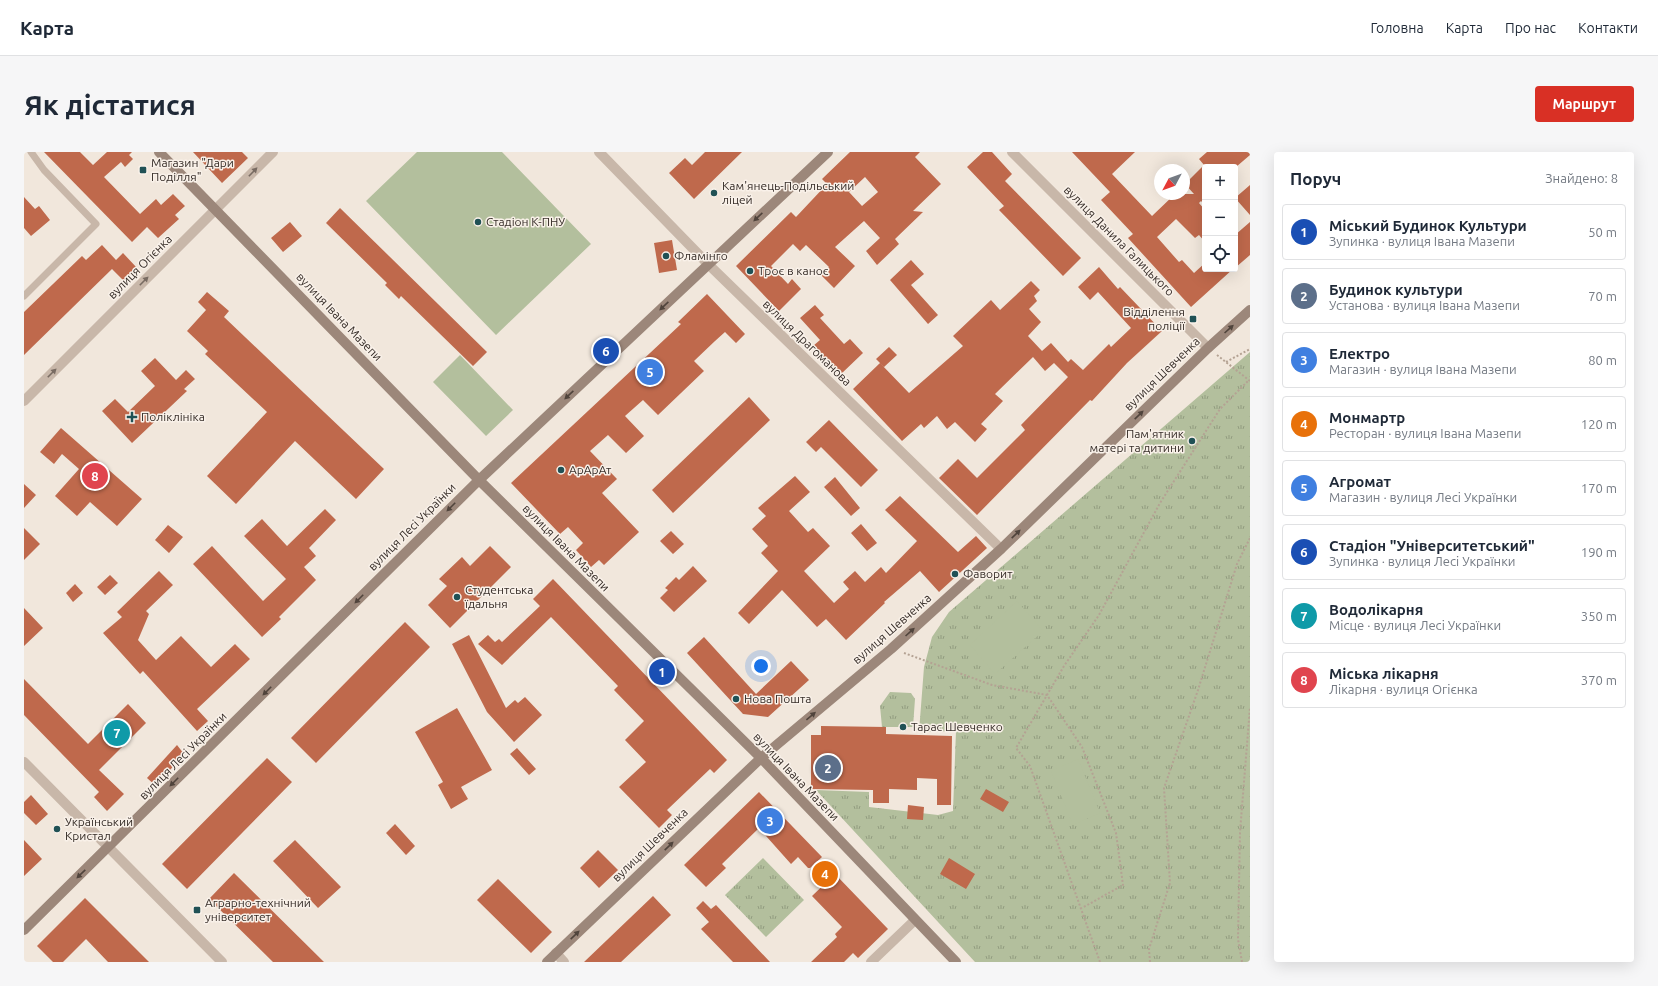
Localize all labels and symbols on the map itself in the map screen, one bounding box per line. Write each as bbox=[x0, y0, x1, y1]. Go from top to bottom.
place label: Магазин "Дари Поділля" bbox=[151, 156, 234, 183]
north arrow bbox=[1154, 164, 1190, 200]
marker: Магазин "Дари Поділля" bbox=[138, 165, 148, 175]
one-way arrow bbox=[248, 167, 258, 177]
place label: Кам'янець-Подільський ліцей bbox=[722, 179, 854, 206]
street label: вулиця Данила Галицького bbox=[1062, 183, 1177, 298]
marker: Кам'янець-Подільський ліцей bbox=[709, 188, 719, 198]
one-way arrow bbox=[754, 212, 763, 221]
place label: Стадіон К-ПНУ bbox=[486, 215, 565, 228]
marker: Стадіон К-ПНУ bbox=[473, 217, 483, 227]
street label: вулиця Огієнка bbox=[105, 232, 174, 301]
place label: Фламінго bbox=[674, 249, 728, 262]
marker: Фламінго bbox=[661, 251, 671, 261]
place label: Троє в каноє bbox=[758, 264, 829, 277]
marker: Троє в каноє bbox=[745, 266, 755, 276]
street label: вулиця Івана Мазепи bbox=[294, 270, 385, 363]
one-way arrow bbox=[139, 277, 149, 286]
street label: вулиця Драгоманова bbox=[761, 297, 854, 388]
one-way arrow bbox=[658, 301, 669, 310]
place label: Відділення поліції bbox=[1123, 305, 1186, 332]
marker: Відділення поліції bbox=[1188, 314, 1198, 324]
one-way arrow bbox=[1224, 325, 1234, 334]
street label: вулиця Шевченка bbox=[1121, 334, 1202, 413]
pin: 6 bbox=[593, 336, 619, 366]
pin: 5 bbox=[637, 357, 663, 387]
one-way arrow bbox=[47, 368, 57, 378]
one-way arrow bbox=[564, 390, 574, 400]
place label: Поліклініка bbox=[141, 410, 205, 423]
one-way arrow bbox=[1134, 410, 1144, 420]
marker: Поліклініка bbox=[126, 411, 138, 423]
place label: Пам'ятник матері та дитини bbox=[1090, 427, 1184, 454]
marker: Пам'ятник матері та дитини bbox=[1187, 436, 1197, 446]
pin: 8 bbox=[82, 461, 108, 491]
place label: АрАрАт bbox=[569, 463, 612, 476]
marker: АрАрАт bbox=[556, 465, 566, 475]
street label: вулиця Лесі Українки bbox=[365, 480, 458, 573]
one-way arrow bbox=[446, 502, 456, 512]
street label: вулиця Івана Мазепи bbox=[520, 502, 612, 594]
one-way arrow bbox=[1011, 529, 1021, 539]
place label: Фаворит bbox=[963, 567, 1013, 580]
marker: Фаворит bbox=[950, 569, 960, 579]
place label: Студентська їдальня bbox=[464, 583, 533, 610]
street label: вулиця Шевченка bbox=[850, 591, 934, 666]
marker: Студентська їдальня bbox=[452, 592, 462, 602]
one-way arrow bbox=[354, 594, 364, 604]
one-way arrow bbox=[905, 627, 915, 637]
your location bbox=[751, 656, 771, 676]
pin: 1 bbox=[649, 657, 675, 687]
one-way arrow bbox=[262, 686, 272, 695]
place label: Нова Пошта bbox=[744, 692, 811, 705]
marker: Нова Пошта bbox=[731, 694, 741, 704]
street label: вулиця Лесі Українки bbox=[136, 709, 229, 802]
one-way arrow bbox=[806, 712, 816, 721]
pin: 7 bbox=[104, 718, 130, 748]
place label: Тарас Шевченко bbox=[911, 720, 1003, 733]
marker: Тарас Шевченко bbox=[898, 722, 908, 732]
street label: вулиця Івана Мазепи bbox=[751, 730, 842, 823]
pin: 2 bbox=[815, 753, 841, 783]
one-way arrow bbox=[169, 777, 179, 787]
street label: вулиця Шевченка bbox=[609, 805, 690, 884]
pin: 3 bbox=[757, 806, 783, 836]
place label: Український Кристал bbox=[65, 815, 133, 842]
marker: Український Кристал bbox=[52, 824, 62, 834]
one-way arrow bbox=[664, 841, 674, 850]
pin: 4 bbox=[812, 859, 838, 889]
one-way arrow bbox=[76, 869, 86, 879]
place label: Аграрно-технічний університет bbox=[205, 896, 311, 923]
marker: Аграрно-технічний університет bbox=[192, 905, 202, 915]
one-way arrow bbox=[570, 930, 580, 940]

